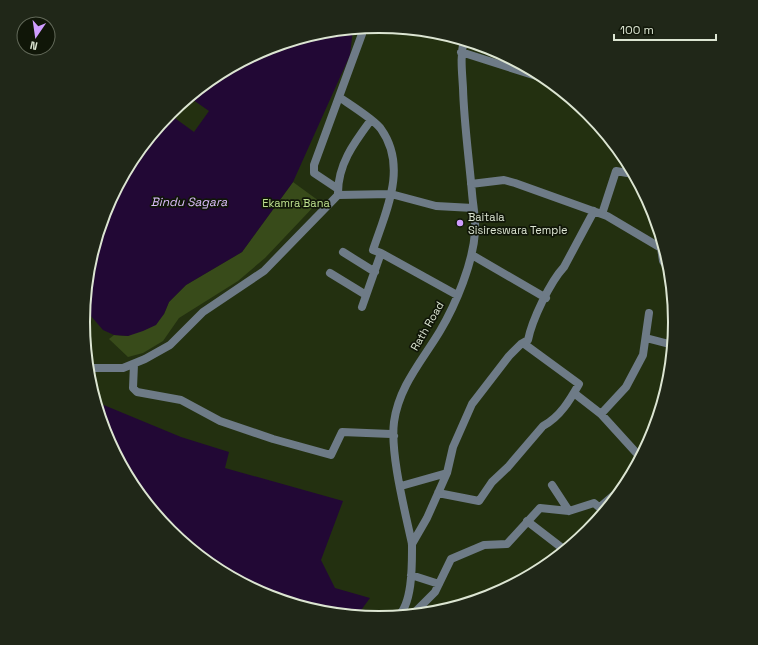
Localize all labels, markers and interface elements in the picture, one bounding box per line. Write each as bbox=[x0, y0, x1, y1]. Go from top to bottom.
north arrow bbox=[16, 16, 56, 56]
scale bar bbox=[614, 16, 716, 42]
text: 100 m bbox=[620, 22, 654, 38]
text: N bbox=[29, 38, 39, 53]
water label: Bindu Sagara bbox=[151, 194, 227, 210]
park label: Ekamra Bana bbox=[262, 196, 330, 210]
place label: Baitala Sisireswara Temple bbox=[468, 210, 568, 237]
marker: Baitala Sisireswara Temple bbox=[455, 218, 465, 228]
street label: Rath Road bbox=[407, 299, 447, 353]

